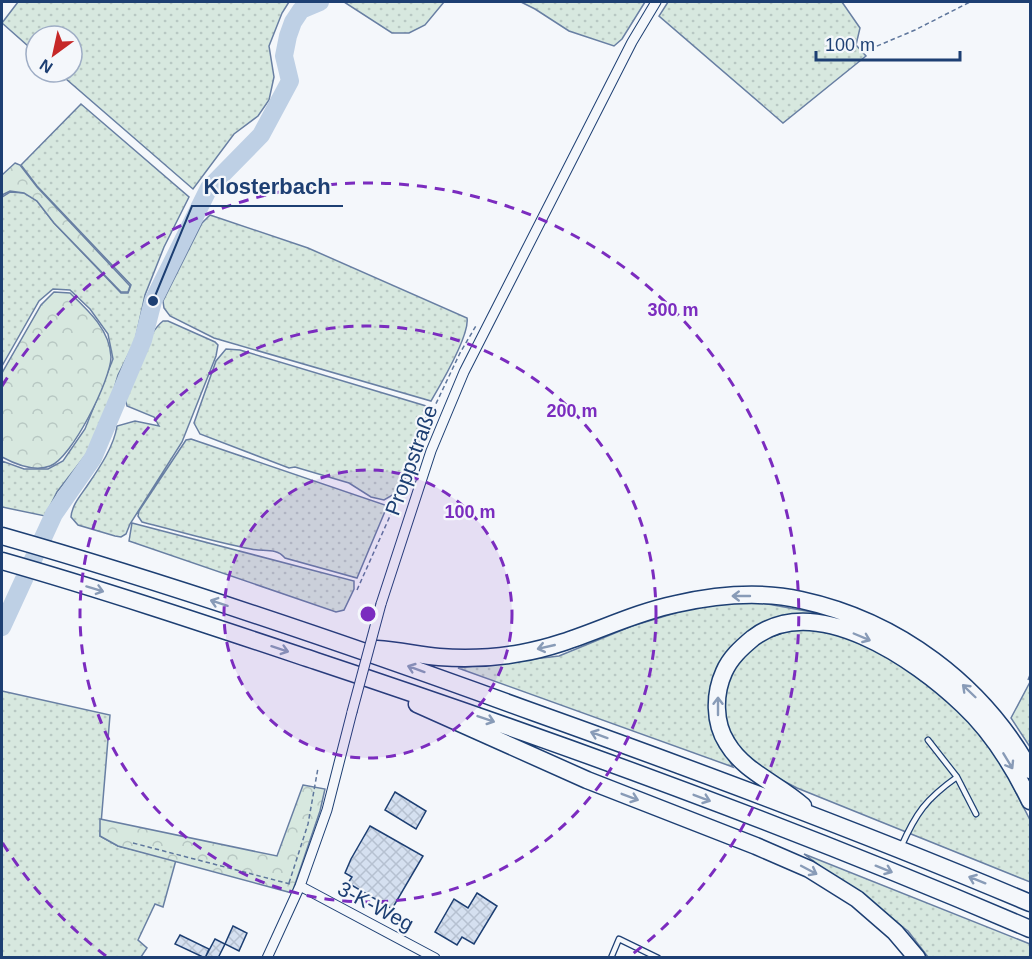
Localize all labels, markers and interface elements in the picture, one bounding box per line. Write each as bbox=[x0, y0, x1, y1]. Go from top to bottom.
north arrow bbox=[24, 24, 84, 84]
scale bar bbox=[816, 24, 960, 62]
text: 100 m bbox=[825, 35, 875, 55]
text: N bbox=[37, 56, 56, 76]
callout: Klosterbach bbox=[192, 166, 343, 206]
text: Klosterbach bbox=[203, 174, 331, 199]
text: 300 m bbox=[647, 300, 699, 320]
text: 200 m bbox=[546, 401, 598, 421]
street label: Proppstraße bbox=[380, 402, 442, 518]
text: 100 m bbox=[444, 502, 496, 522]
one-way arrow bbox=[85, 584, 104, 595]
one-way arrow bbox=[732, 590, 752, 602]
one-way arrow bbox=[210, 597, 229, 608]
centre of rings bbox=[358, 604, 378, 624]
one-way arrow bbox=[852, 632, 871, 643]
one-way arrow bbox=[537, 642, 556, 654]
one-way arrow bbox=[270, 644, 289, 655]
one-way arrow bbox=[407, 663, 426, 674]
one-way arrow bbox=[962, 684, 977, 698]
one-way arrow bbox=[712, 696, 724, 716]
one-way arrow bbox=[476, 714, 495, 725]
one-way arrow bbox=[591, 729, 609, 740]
one-way arrow bbox=[1003, 752, 1015, 769]
one-way arrow bbox=[620, 792, 639, 803]
one-way arrow bbox=[692, 793, 711, 804]
one-way arrow bbox=[874, 864, 892, 875]
one-way arrow bbox=[800, 865, 818, 876]
one-way arrow bbox=[968, 874, 986, 885]
street label: 3-K-Weg bbox=[334, 876, 418, 936]

